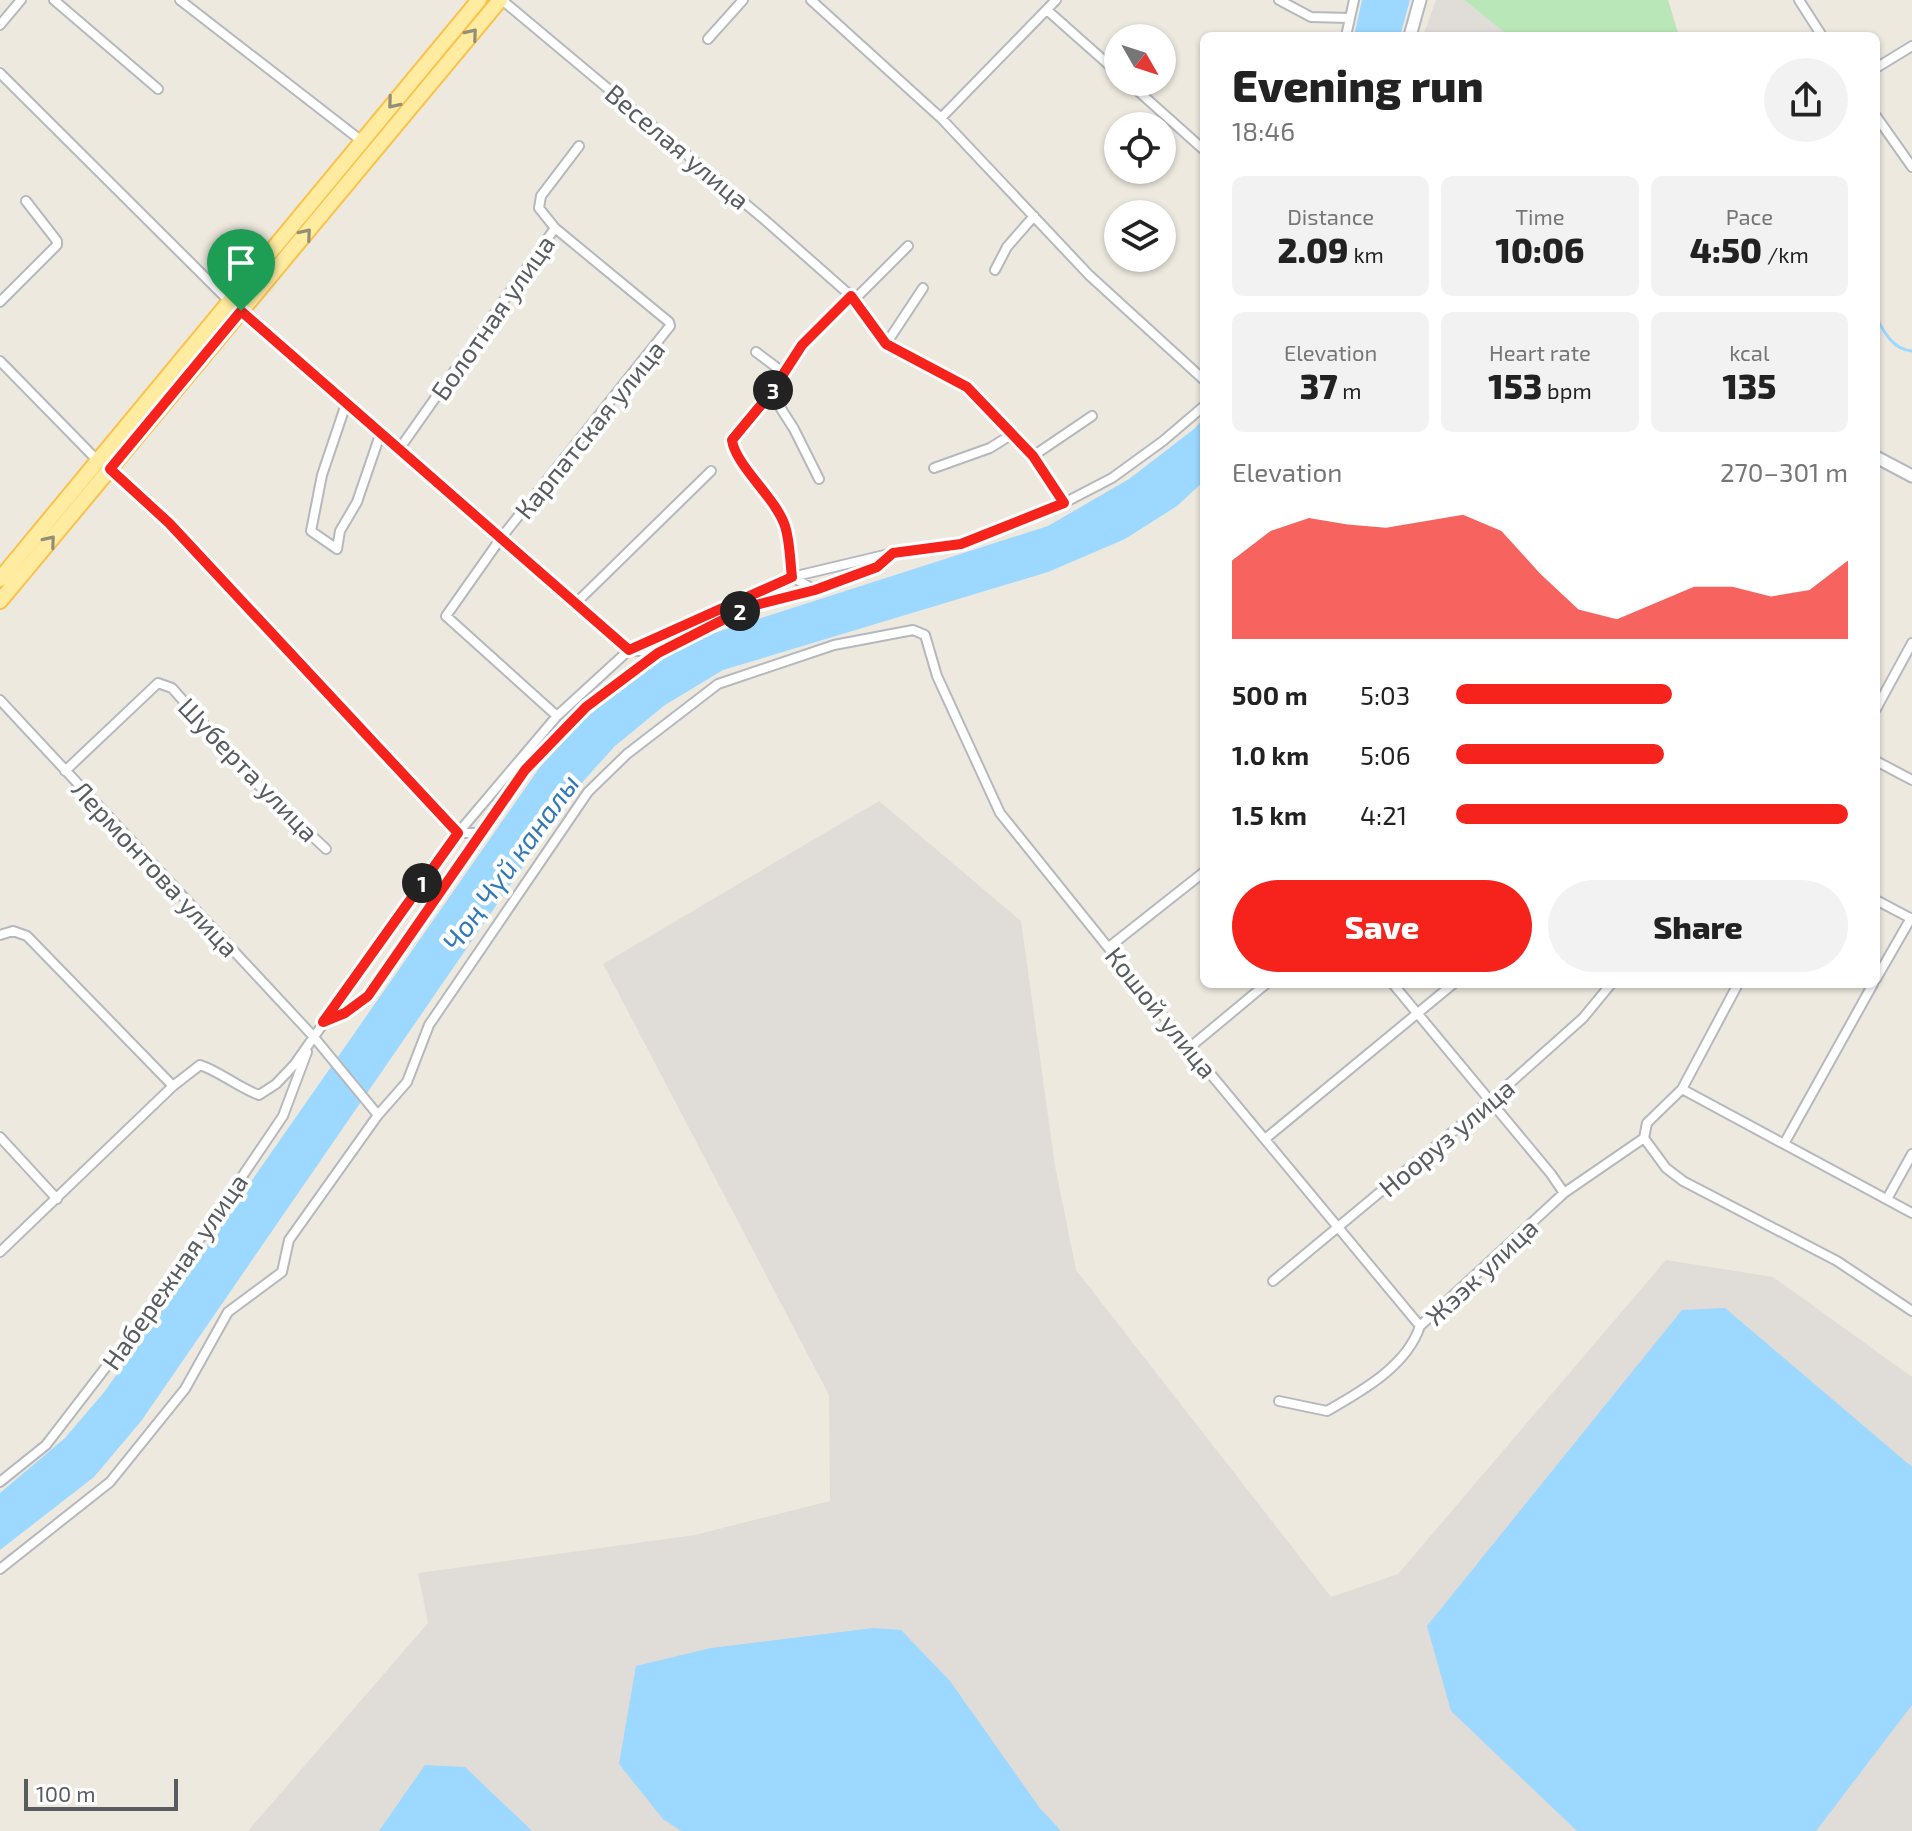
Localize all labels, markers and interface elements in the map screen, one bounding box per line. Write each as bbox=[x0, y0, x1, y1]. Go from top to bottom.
north arrow bbox=[1104, 24, 1176, 96]
map controls bbox=[1104, 24, 1176, 272]
one-way arrow bbox=[462, 29, 477, 43]
text: Evening run bbox=[1232, 58, 1484, 111]
button: share bbox=[1764, 58, 1848, 142]
street label: Веселая улица bbox=[599, 77, 756, 216]
one-way arrow bbox=[388, 94, 403, 108]
button: locate bbox=[1104, 112, 1176, 184]
text: 18:46 bbox=[1232, 115, 1295, 146]
button: layers bbox=[1104, 200, 1176, 272]
text: Distance bbox=[1287, 203, 1374, 229]
text: Time bbox=[1515, 203, 1565, 229]
text: Pace bbox=[1726, 203, 1773, 229]
one-way arrow bbox=[296, 228, 311, 243]
pin bbox=[207, 229, 275, 311]
street label: Болотная улица bbox=[424, 229, 561, 406]
text: 2.09 bbox=[1277, 229, 1348, 270]
text: 10:06 bbox=[1496, 229, 1584, 270]
text: 4:50 bbox=[1690, 229, 1762, 270]
icon: arrive bbox=[219, 241, 263, 285]
text: km bbox=[1348, 241, 1384, 267]
text: /km bbox=[1762, 241, 1809, 267]
street label: Карпатская улица bbox=[508, 334, 671, 525]
text: Elevation bbox=[1284, 339, 1377, 365]
text: Heart rate bbox=[1489, 339, 1591, 365]
text: kcal bbox=[1729, 339, 1769, 365]
text: 37 bbox=[1300, 365, 1337, 406]
text: 153 bbox=[1488, 365, 1542, 406]
text: 135 bbox=[1722, 365, 1776, 406]
pin: 3 bbox=[753, 370, 793, 410]
text: 3 bbox=[767, 377, 779, 403]
text: m bbox=[1337, 377, 1362, 403]
text: bpm bbox=[1542, 377, 1592, 403]
text: Elevation bbox=[1232, 456, 1342, 487]
text: 270–301 m bbox=[1720, 456, 1848, 487]
one-way arrow bbox=[40, 536, 55, 551]
pin: 2 bbox=[720, 591, 760, 631]
text: 2 bbox=[734, 598, 746, 624]
text: 500 m bbox=[1232, 679, 1308, 710]
text: 5:03 bbox=[1360, 679, 1410, 710]
street label: Шуберта улица bbox=[172, 691, 325, 848]
text: 1.0 km bbox=[1232, 739, 1309, 770]
text: 5:06 bbox=[1360, 739, 1411, 770]
water label: Чоң Чүй каналы bbox=[434, 767, 586, 957]
street label: Лермонтова улица bbox=[65, 773, 246, 963]
text: 1.5 km bbox=[1232, 799, 1307, 830]
text: 4:21 bbox=[1360, 799, 1407, 830]
pin: 1 bbox=[402, 863, 442, 903]
text: 1 bbox=[417, 870, 427, 896]
button: Save bbox=[1232, 880, 1532, 972]
button: Share bbox=[1548, 880, 1848, 972]
street label: Кошой улица bbox=[1099, 940, 1224, 1084]
street label: Нооруз улица bbox=[1372, 1071, 1521, 1203]
street label: Набережная улица bbox=[95, 1167, 254, 1376]
street label: Жээк улица bbox=[1418, 1211, 1544, 1332]
scale bar bbox=[24, 1775, 178, 1811]
text: 100 m bbox=[36, 1780, 95, 1806]

